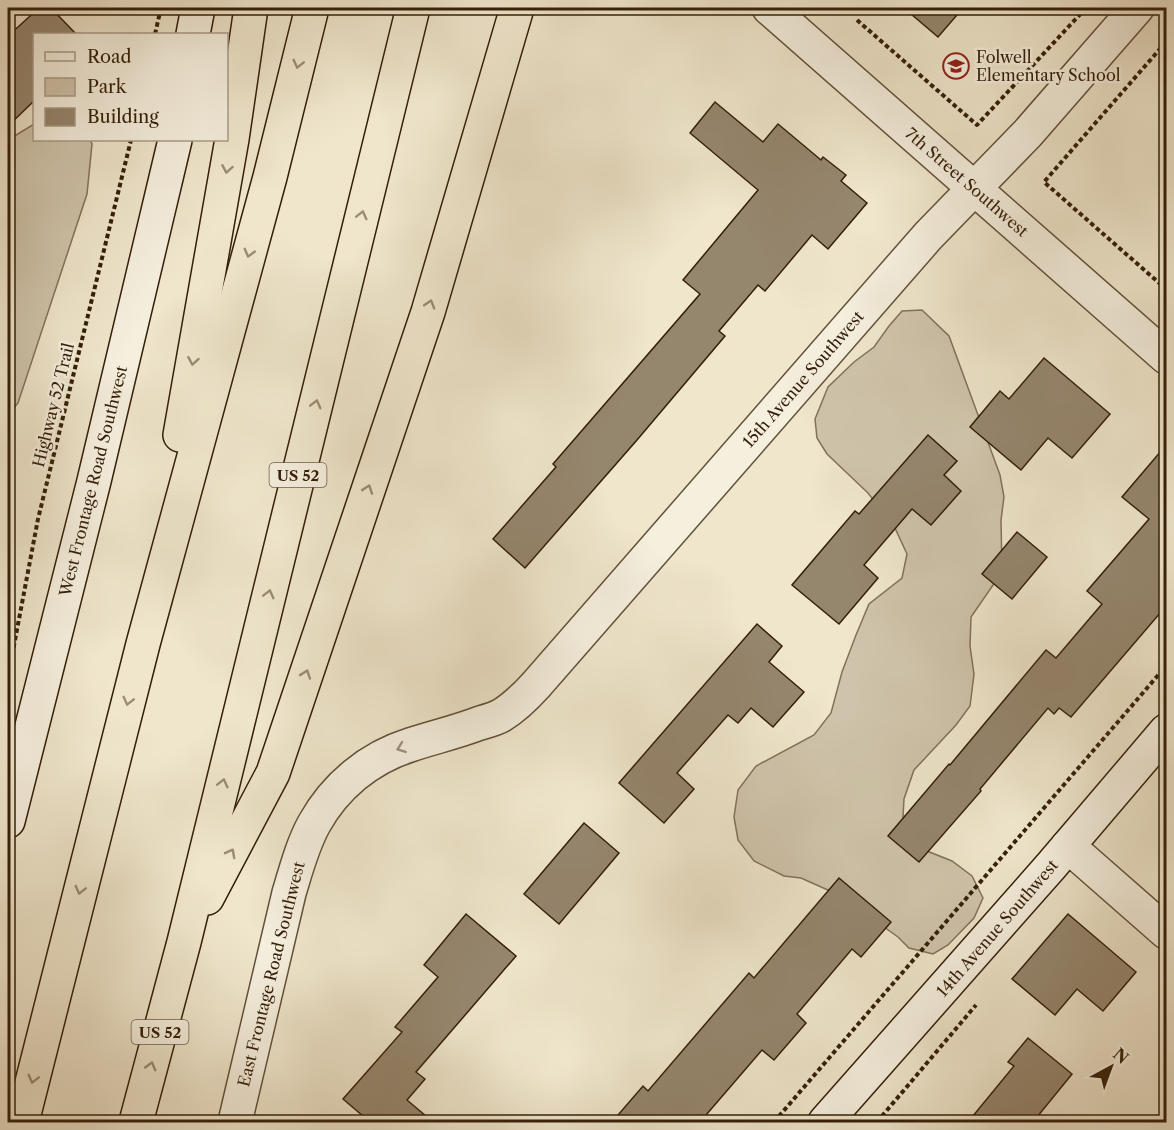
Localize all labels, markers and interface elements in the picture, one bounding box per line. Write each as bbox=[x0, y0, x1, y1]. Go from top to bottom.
legend bbox=[33, 33, 228, 141]
text: Road bbox=[87, 46, 132, 68]
place label: Folwell Elementary School bbox=[976, 47, 1121, 85]
school or university icon: Folwell Elementary School bbox=[941, 51, 971, 81]
one-way arrow bbox=[293, 59, 306, 69]
text: Park bbox=[87, 76, 128, 98]
text: Building bbox=[87, 106, 159, 128]
street label: 7th Street Southwest bbox=[901, 123, 1033, 241]
one-way arrow bbox=[221, 164, 234, 174]
one-way arrow bbox=[355, 210, 368, 220]
one-way arrow bbox=[244, 247, 256, 258]
one-way arrow bbox=[423, 299, 435, 310]
street label: 15th Avenue Southwest bbox=[738, 306, 868, 451]
street label: Highway 52 Trail bbox=[28, 340, 78, 469]
one-way arrow bbox=[187, 356, 200, 366]
street label: West Frontage Road Southwest bbox=[54, 363, 131, 599]
one-way arrow bbox=[308, 399, 321, 409]
road number: US 52 bbox=[270, 463, 326, 487]
one-way arrow bbox=[361, 484, 374, 495]
one-way arrow bbox=[262, 589, 275, 599]
one-way arrow bbox=[299, 669, 312, 680]
one-way arrow bbox=[123, 696, 136, 706]
one-way arrow bbox=[396, 741, 406, 754]
one-way arrow bbox=[215, 778, 228, 788]
one-way arrow bbox=[224, 849, 235, 859]
street label: 14th Avenue Southwest bbox=[932, 855, 1062, 1001]
street label: East Frontage Road Southwest bbox=[233, 859, 309, 1089]
one-way arrow bbox=[75, 885, 88, 895]
road number: US 52 bbox=[132, 1020, 188, 1044]
north arrow bbox=[1081, 1037, 1141, 1097]
text: N bbox=[1109, 1044, 1133, 1068]
one-way arrow bbox=[143, 1061, 156, 1071]
one-way arrow bbox=[27, 1074, 40, 1084]

